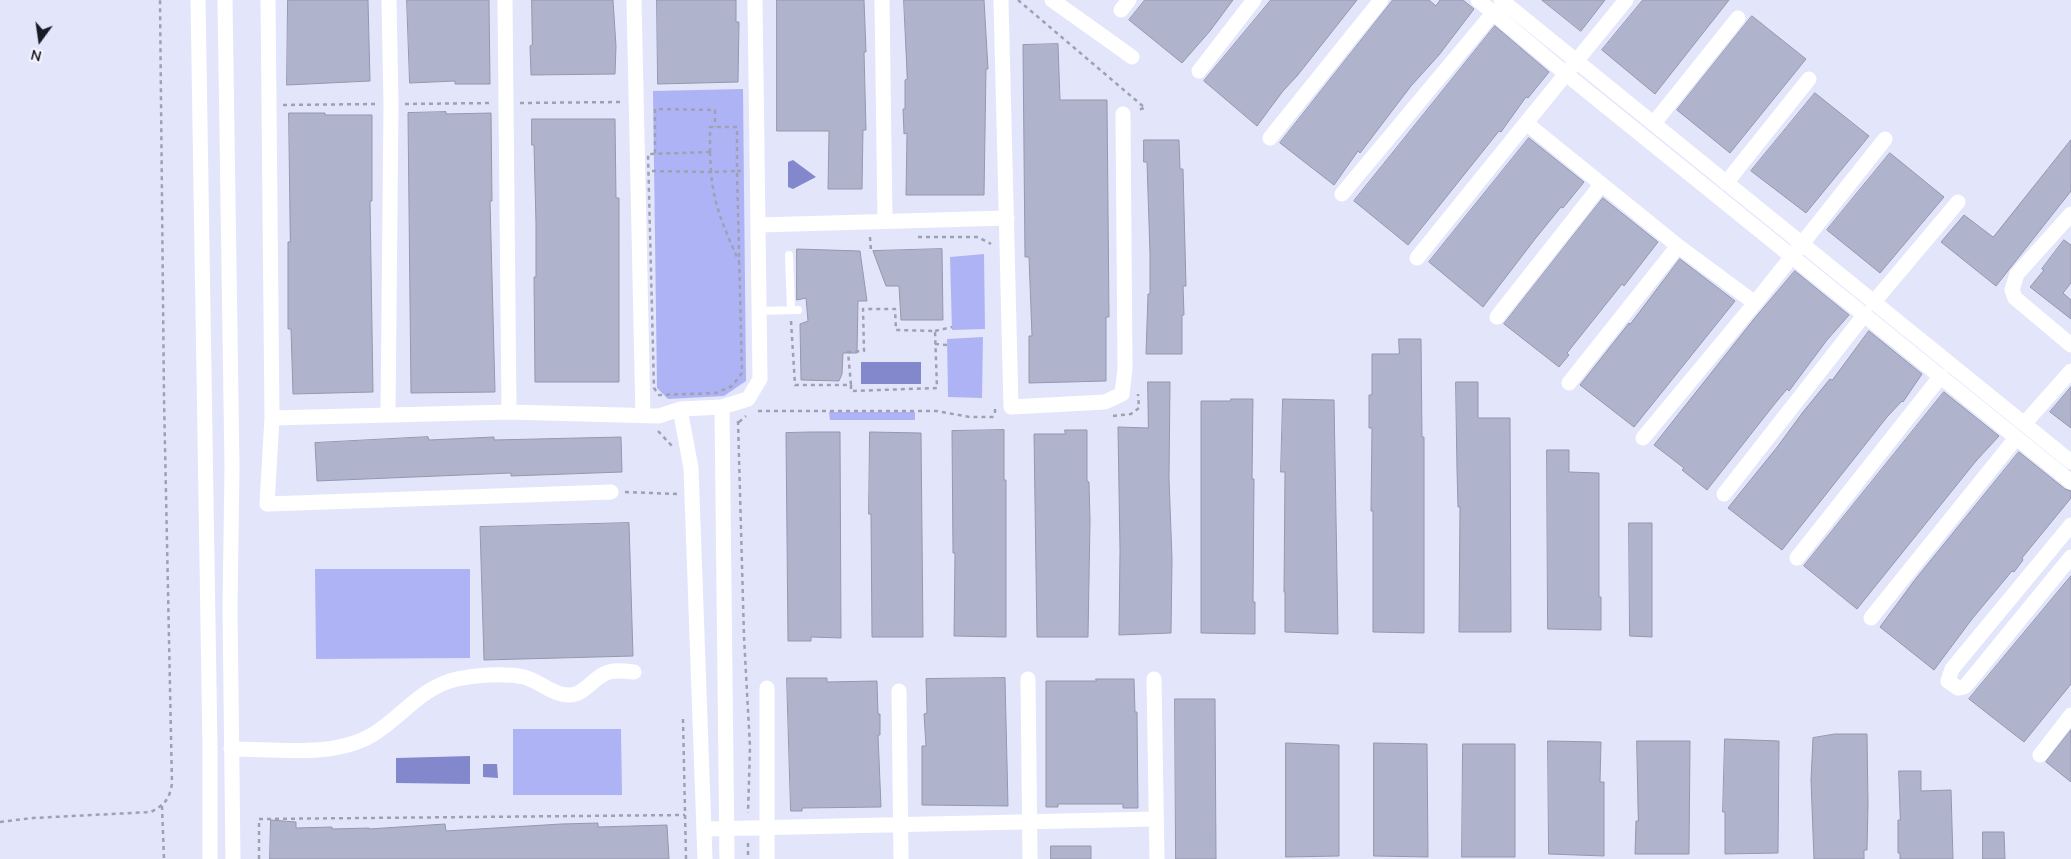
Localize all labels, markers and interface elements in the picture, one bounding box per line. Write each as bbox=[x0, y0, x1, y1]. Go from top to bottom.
north arrow bbox=[15, 15, 65, 65]
text: N bbox=[29, 45, 44, 66]

